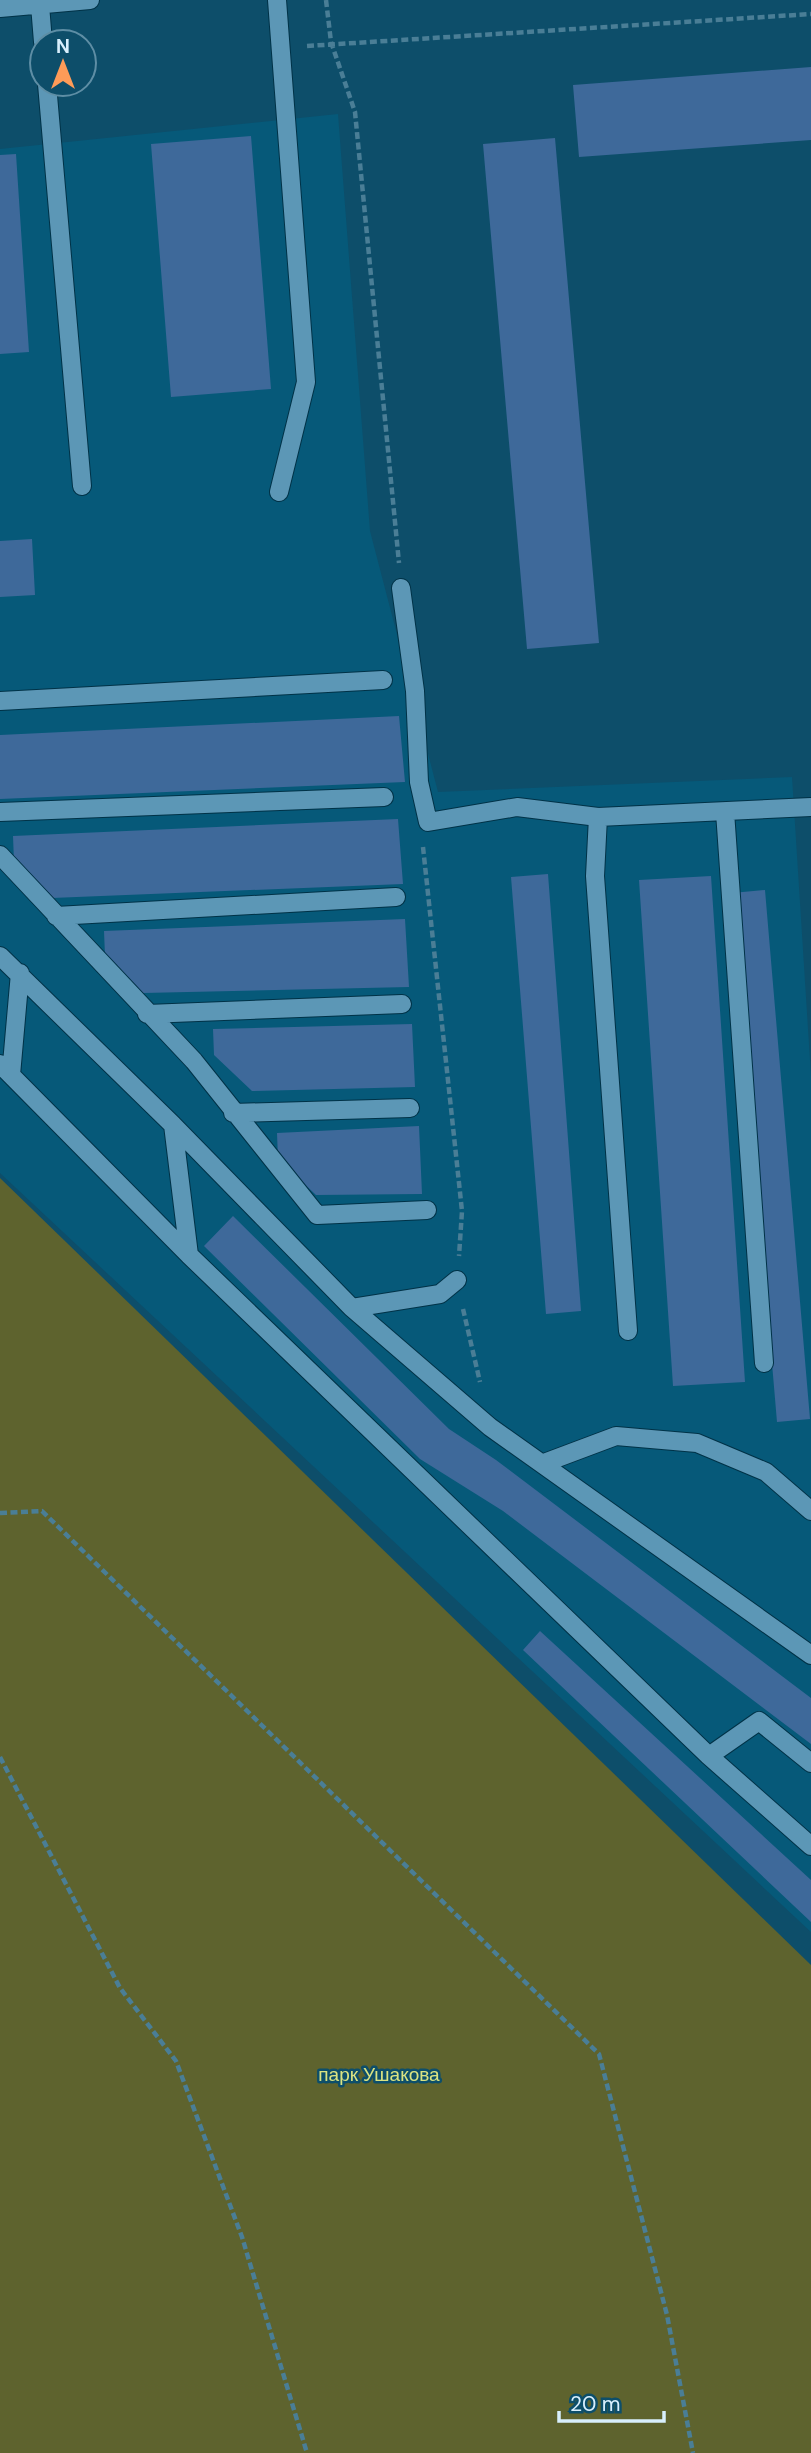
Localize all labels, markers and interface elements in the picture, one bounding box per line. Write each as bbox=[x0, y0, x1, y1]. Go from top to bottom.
north arrow bbox=[28, 28, 98, 98]
text: N bbox=[56, 34, 70, 59]
park label: парк Ушакова bbox=[318, 2062, 440, 2087]
scale bar bbox=[559, 2380, 664, 2424]
text: 20 m bbox=[570, 2390, 621, 2418]

